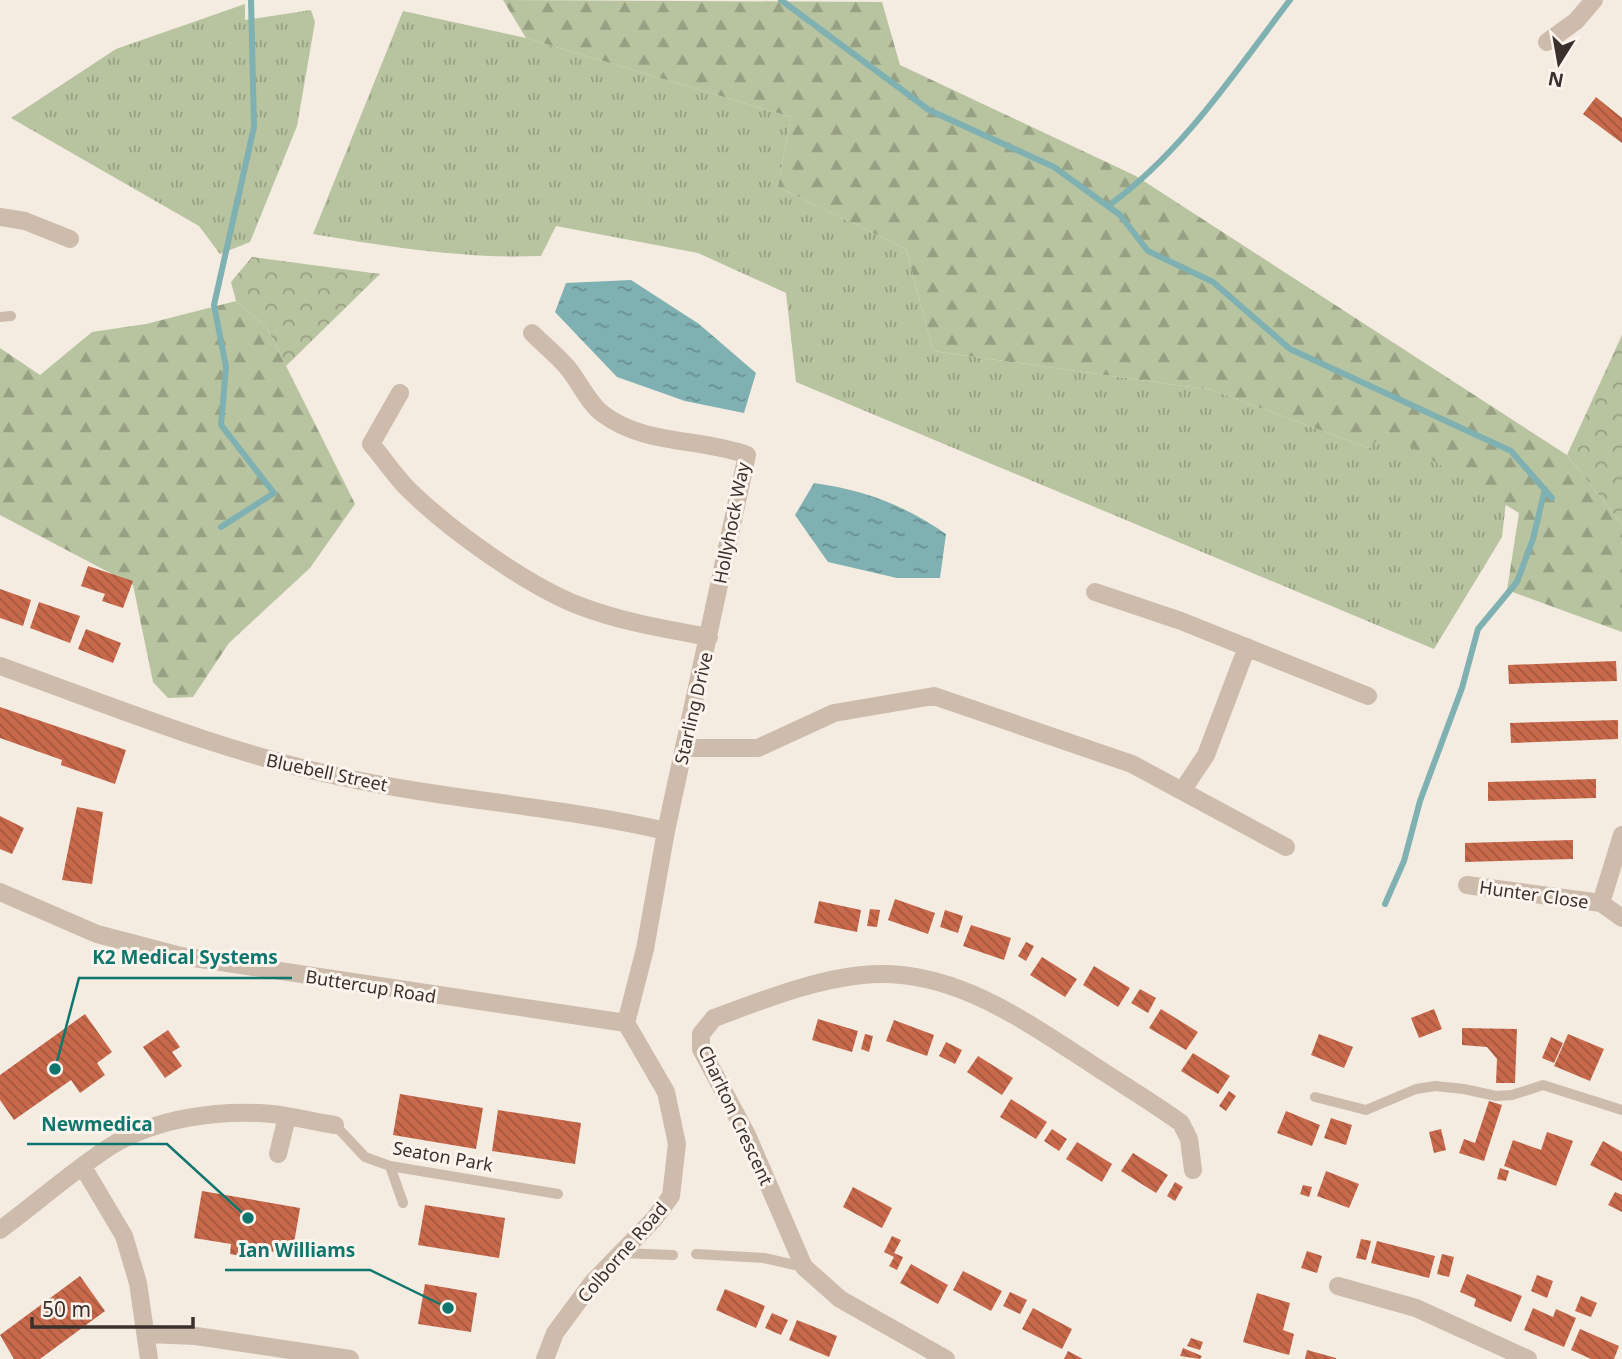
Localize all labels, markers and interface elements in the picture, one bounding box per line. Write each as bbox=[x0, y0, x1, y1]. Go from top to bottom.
north arrow bbox=[1524, 28, 1594, 98]
text: N bbox=[1546, 65, 1566, 94]
street label: Hollyhock Way bbox=[707, 459, 755, 586]
street label: Starling Drive bbox=[668, 649, 718, 767]
street label: Bluebell Street bbox=[264, 747, 390, 797]
street label: Hunter Close bbox=[1478, 874, 1590, 914]
callout: K2 Medical Systems bbox=[79, 938, 292, 978]
text: K2 Medical Systems bbox=[92, 944, 278, 970]
street label: Buttercup Road bbox=[304, 964, 438, 1008]
street label: Charlton Crescent bbox=[693, 1041, 779, 1189]
callout: Newmedica bbox=[27, 1104, 167, 1144]
text: Newmedica bbox=[41, 1111, 153, 1137]
street label: Seaton Park bbox=[391, 1135, 495, 1177]
street label: Colborne Road bbox=[572, 1197, 672, 1307]
callout: Ian Williams bbox=[225, 1230, 370, 1270]
text: Ian Williams bbox=[239, 1237, 355, 1263]
scale bar bbox=[32, 1286, 192, 1330]
text: 50 m bbox=[42, 1295, 91, 1323]

